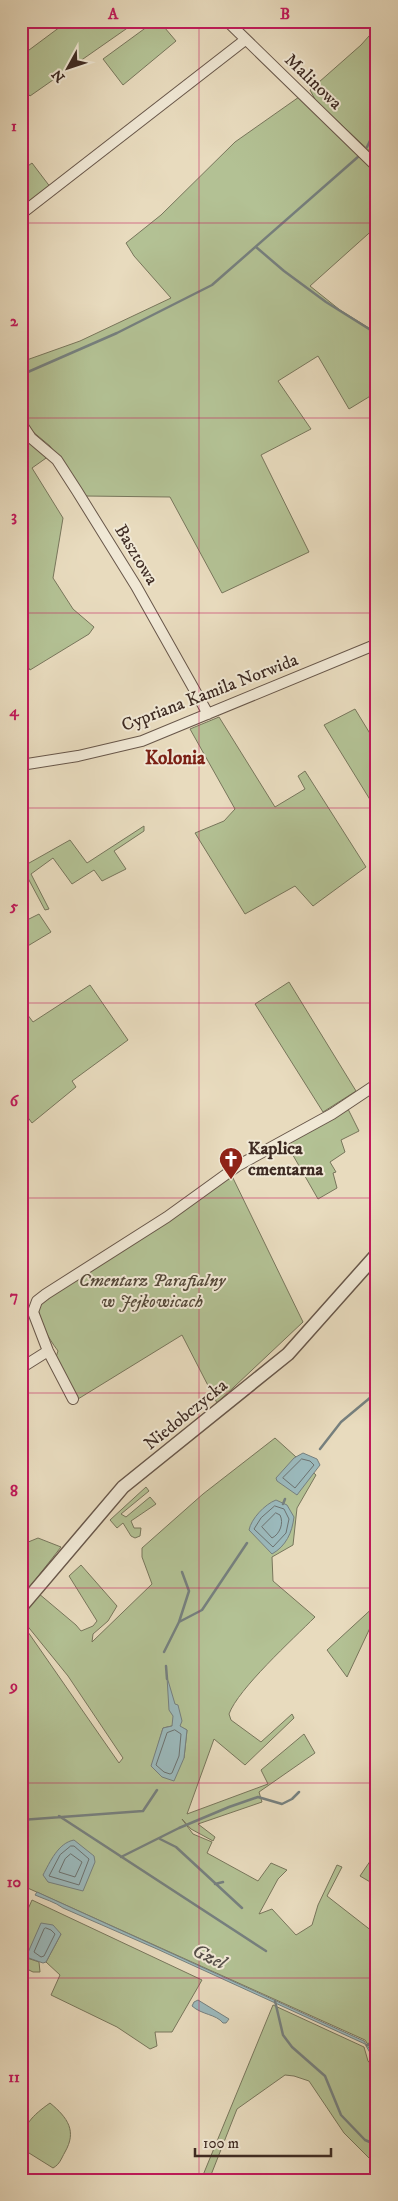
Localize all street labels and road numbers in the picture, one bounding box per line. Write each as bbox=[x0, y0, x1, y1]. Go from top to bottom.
street label: Malinowa bbox=[280, 49, 347, 115]
street label: Basztowa bbox=[109, 521, 163, 589]
street label: Cypriana Kamila Norwida bbox=[119, 649, 302, 737]
street label: Niedobczycka bbox=[140, 1375, 232, 1455]

